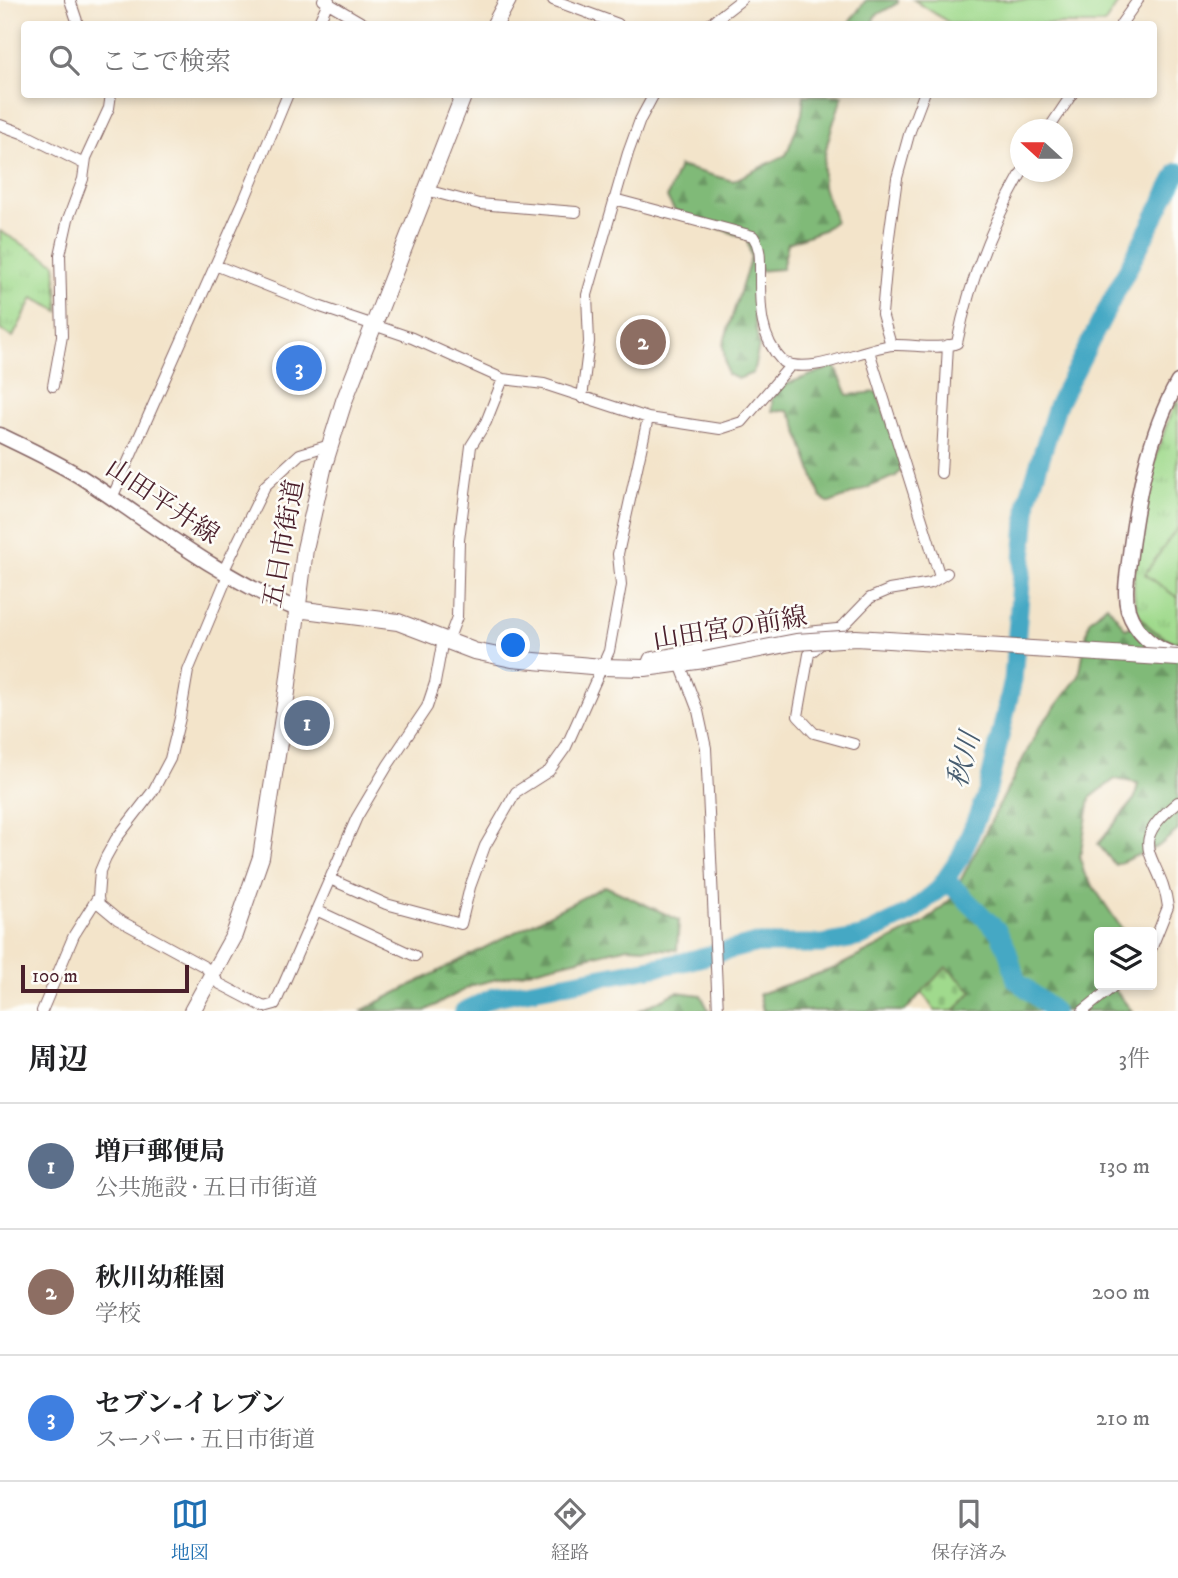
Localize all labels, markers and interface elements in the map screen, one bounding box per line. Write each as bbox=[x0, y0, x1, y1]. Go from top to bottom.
search box bbox=[21, 21, 1157, 98]
icon: search bbox=[45, 41, 83, 79]
text: ここで検索 bbox=[101, 46, 231, 79]
north arrow bbox=[1010, 119, 1073, 182]
pin: 2 bbox=[620, 316, 666, 368]
pin: 3 bbox=[276, 342, 322, 394]
street label: 山田平井線 bbox=[99, 452, 225, 552]
street label: 五日市街道 bbox=[256, 477, 312, 611]
street label: 山田宮の前線 bbox=[650, 601, 810, 657]
your location bbox=[496, 628, 530, 662]
pin: 1 bbox=[284, 697, 330, 749]
water label: 秋川 bbox=[940, 726, 989, 792]
map controls bbox=[1094, 927, 1157, 990]
button: layers bbox=[1094, 927, 1157, 990]
scale bar bbox=[21, 962, 189, 994]
text: 100 m bbox=[32, 965, 78, 988]
text: 周辺 bbox=[28, 1042, 88, 1079]
text: 3件 bbox=[1118, 1045, 1150, 1074]
text: 増戸郵便局 bbox=[95, 1136, 225, 1169]
text: 1 bbox=[47, 1152, 55, 1181]
text: 130 m bbox=[1098, 1152, 1150, 1181]
text: 公共施設 · 五日市街道 bbox=[95, 1174, 317, 1203]
text: 秋川幼稚園 bbox=[95, 1262, 225, 1295]
text: 2 bbox=[45, 1278, 57, 1307]
text: 200 m bbox=[1092, 1278, 1150, 1307]
text: 学校 bbox=[95, 1300, 141, 1329]
text: セブン-イレブン bbox=[95, 1388, 285, 1421]
text: 3 bbox=[47, 1404, 55, 1433]
text: 210 m bbox=[1096, 1404, 1150, 1433]
text: スーパー · 五日市街道 bbox=[95, 1426, 315, 1455]
tab: 地図 bbox=[171, 1495, 209, 1565]
tab: 経路 bbox=[551, 1495, 589, 1565]
tab: 保存済み bbox=[931, 1495, 1007, 1565]

